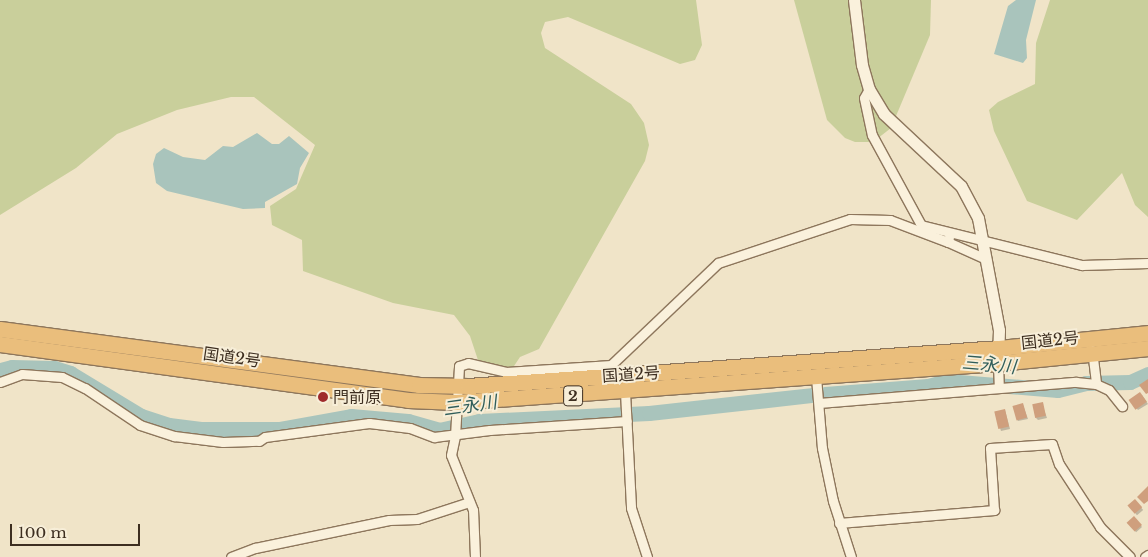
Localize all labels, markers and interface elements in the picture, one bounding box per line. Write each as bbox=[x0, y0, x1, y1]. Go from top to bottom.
street label: 国道2号 bbox=[1020, 327, 1080, 353]
street label: 国道2号 bbox=[202, 343, 262, 371]
water label: 三永川 bbox=[961, 352, 1017, 378]
street label: 国道2号 bbox=[601, 362, 661, 386]
road number: 2 bbox=[563, 384, 583, 408]
place label: 門前原 bbox=[333, 387, 381, 407]
marker: 門前原 bbox=[317, 391, 329, 403]
water label: 三永川 bbox=[442, 392, 498, 420]
scale bar bbox=[12, 514, 142, 546]
text: 100 m bbox=[18, 523, 67, 542]

